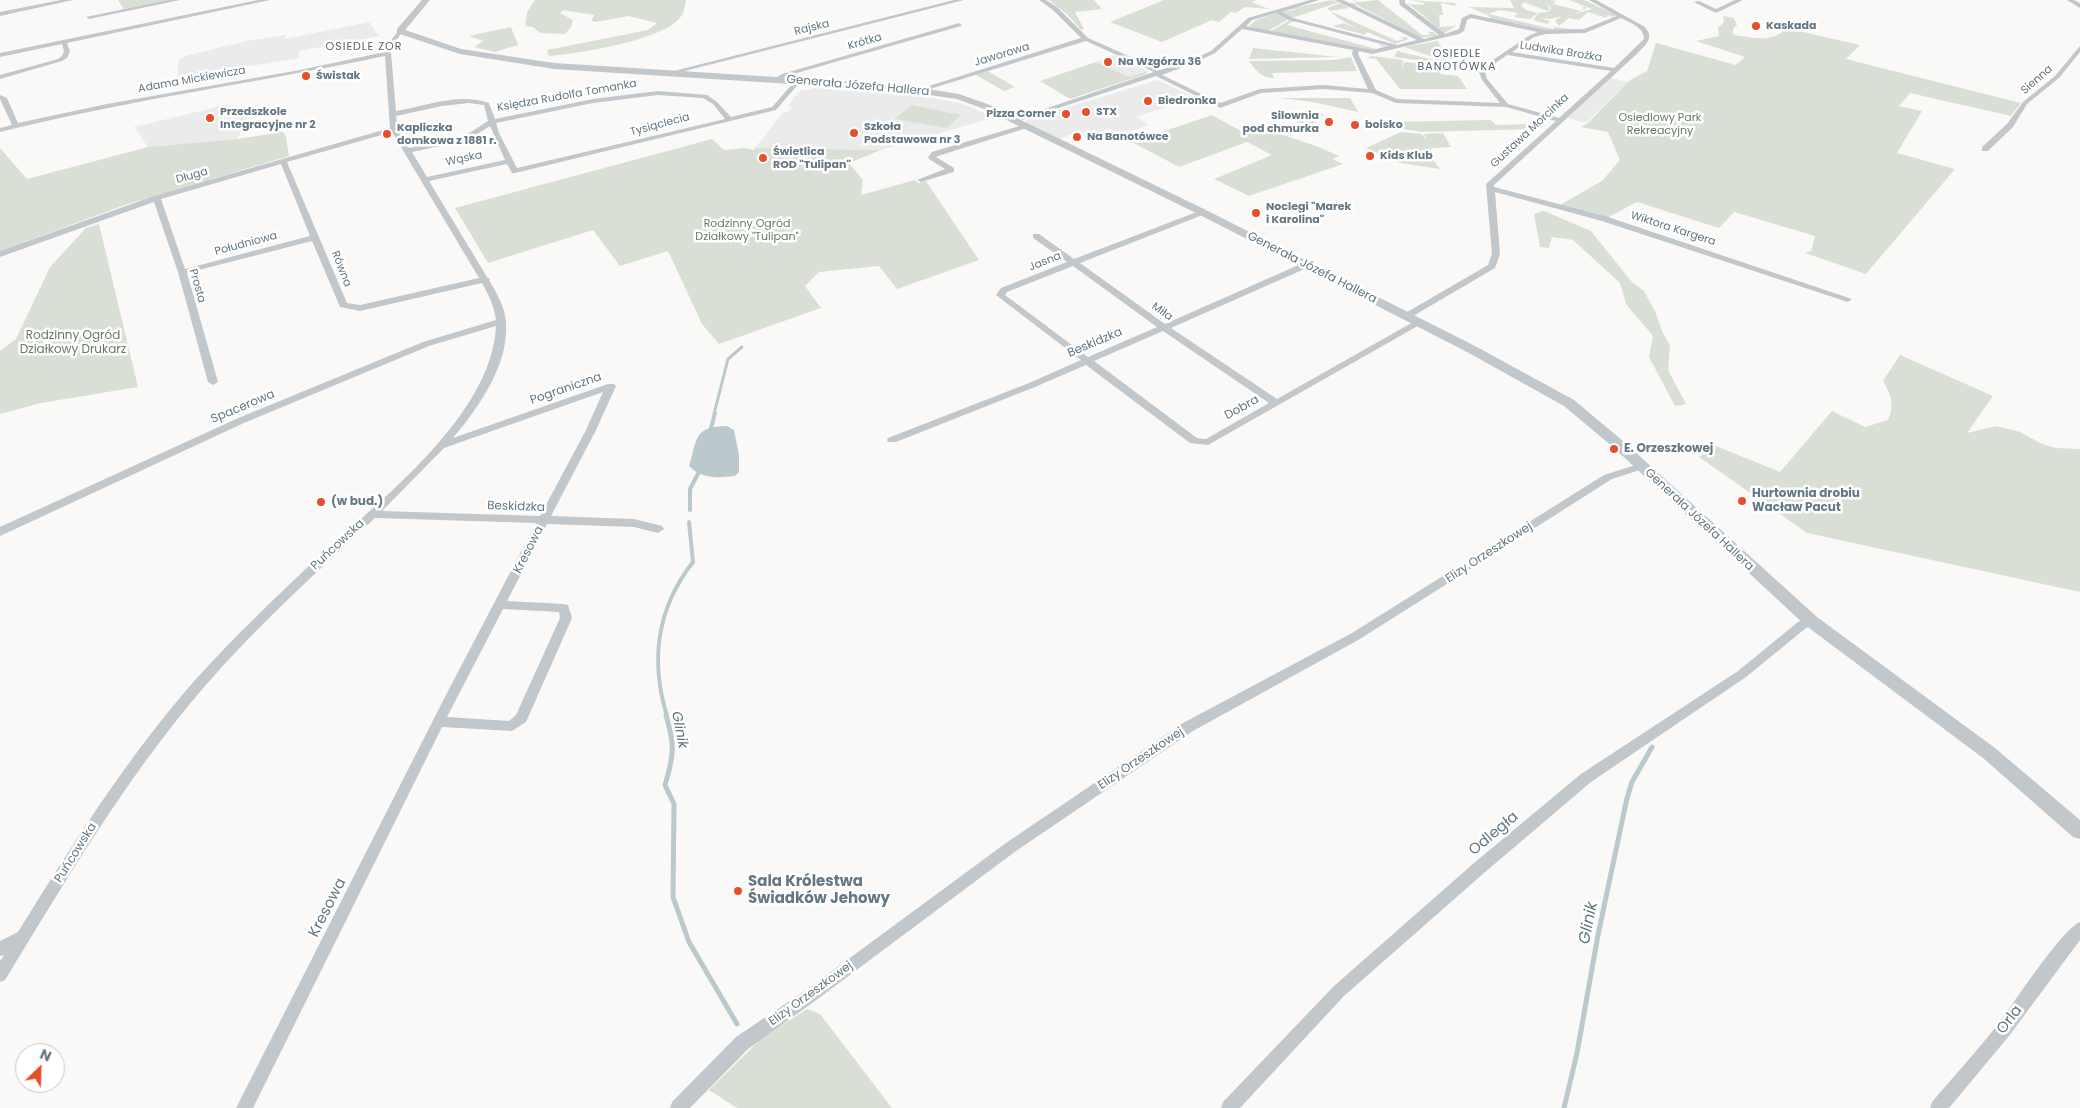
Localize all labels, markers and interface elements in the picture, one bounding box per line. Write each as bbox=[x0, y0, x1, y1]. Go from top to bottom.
street label: Rajska bbox=[793, 17, 831, 39]
place label: Kaskada bbox=[1766, 19, 1816, 33]
marker: Kaskada bbox=[1750, 20, 1762, 32]
street label: Krótka bbox=[846, 31, 884, 53]
street label: Ludwika Brożka bbox=[1519, 39, 1603, 65]
district label: OSIEDLE ZOR bbox=[324, 40, 404, 54]
street label: Jaworowa bbox=[973, 40, 1031, 70]
district label: OSIEDLE BANOTÓWKA bbox=[1416, 47, 1498, 73]
place label: Na Wzgórzu 36 bbox=[1118, 55, 1201, 69]
marker: Na Wzgórzu 36 bbox=[1102, 56, 1114, 68]
street label: Sienna bbox=[2019, 63, 2055, 97]
street label: Adama Mickiewicza bbox=[137, 64, 247, 96]
place label: Świstak bbox=[316, 69, 360, 83]
marker: Świstak bbox=[300, 70, 312, 82]
street label: Generała Józefa Hallera bbox=[786, 73, 930, 99]
street label: Księdza Rudolfa Tomanka bbox=[496, 77, 638, 115]
street label: Gustawa Morcinka bbox=[1488, 91, 1572, 171]
place label: Biedronka bbox=[1158, 94, 1216, 108]
marker: Biedronka bbox=[1142, 95, 1154, 107]
place label: Przedszkole Integracyjne nr 2 bbox=[220, 105, 316, 131]
place label: STX bbox=[1096, 105, 1117, 119]
marker: STX bbox=[1080, 106, 1092, 118]
place label: Pizza Corner bbox=[986, 107, 1056, 121]
marker: Pizza Corner bbox=[1060, 108, 1072, 120]
place label: Silownia pod chmurka bbox=[1243, 109, 1319, 135]
street label: Tysiąclecia bbox=[629, 111, 691, 139]
park label: Osiedlowy Park Rekreacyjny bbox=[1619, 111, 1701, 137]
marker: Przedszkole Integracyjne nr 2 bbox=[204, 112, 216, 124]
marker: Silownia pod chmurka bbox=[1323, 116, 1335, 128]
place label: boisko bbox=[1365, 118, 1403, 132]
marker: boisko bbox=[1349, 119, 1361, 131]
place label: Szkoła Podstawowa nr 3 bbox=[864, 120, 960, 146]
place label: Kapliczka domkowa z 1881 r. bbox=[397, 121, 497, 147]
marker: Szkoła Podstawowa nr 3 bbox=[848, 127, 860, 139]
marker: Kapliczka domkowa z 1881 r. bbox=[381, 128, 393, 140]
place label: Na Banotówce bbox=[1087, 130, 1169, 144]
marker: Na Banotówce bbox=[1071, 131, 1083, 143]
place label: Świetlica ROD "Tulipan" bbox=[773, 145, 851, 171]
street label: Wąska bbox=[445, 149, 483, 169]
place label: Kids Klub bbox=[1380, 149, 1433, 163]
marker: Kids Klub bbox=[1364, 150, 1376, 162]
marker: Świetlica ROD "Tulipan" bbox=[757, 152, 769, 164]
street label: Długa bbox=[175, 165, 209, 187]
place label: Noclegi "Marek i Karolina" bbox=[1266, 200, 1351, 226]
marker: Noclegi "Marek i Karolina" bbox=[1250, 207, 1262, 219]
street label: Wiktora Kargera bbox=[1629, 209, 1717, 249]
park label: Rodzinny Ogród Działkowy "Tulipan" bbox=[695, 217, 799, 243]
street label: Południowa bbox=[213, 229, 279, 259]
street label: Generała Józefa Hallera bbox=[1245, 229, 1379, 307]
street label: Równa bbox=[328, 249, 354, 289]
street label: Jasna bbox=[1027, 250, 1063, 274]
street label: Prosta bbox=[186, 268, 208, 304]
street label: Miła bbox=[1149, 300, 1175, 324]
street label: Beskidzka bbox=[1065, 325, 1125, 361]
park label: Rodzinny Ogród Działkowy Drukarz bbox=[20, 329, 126, 357]
street label: Pograniczna bbox=[528, 370, 604, 408]
street label: Spacerowa bbox=[209, 387, 277, 427]
street label: Dobra bbox=[1222, 393, 1262, 423]
place label: E. Orzeszkowej bbox=[1624, 442, 1713, 456]
marker: E. Orzeszkowej bbox=[1608, 443, 1620, 455]
street label: Generała Józefa Hallera bbox=[1642, 466, 1756, 574]
place label: Hurtownia drobiu Wacław Pacut bbox=[1752, 487, 1860, 515]
place label: (w bud.) bbox=[331, 495, 383, 509]
marker: Hurtownia drobiu Wacław Pacut bbox=[1736, 495, 1748, 507]
marker: (w bud.) bbox=[315, 496, 327, 508]
street label: Beskidzka bbox=[487, 499, 545, 515]
street label: Puńcowska bbox=[308, 517, 368, 573]
street label: Elizy Orzeszkowej bbox=[1443, 520, 1535, 586]
street label: Kresowa bbox=[511, 524, 547, 576]
water label: Glinik bbox=[667, 710, 691, 750]
street label: Elizy Orzeszkowej bbox=[1095, 725, 1187, 793]
street label: Odległa bbox=[1466, 808, 1522, 860]
street label: Puńcowska bbox=[52, 820, 100, 886]
place label: Sala Królestwa Świadków Jehowy bbox=[748, 873, 890, 908]
street label: Kresowa bbox=[306, 876, 350, 940]
marker: Sala Królestwa Świadków Jehowy bbox=[732, 885, 744, 897]
water label: Glinik bbox=[1575, 900, 1603, 946]
street label: Elizy Orzeszkowej bbox=[766, 959, 856, 1029]
street label: Orla bbox=[1993, 1002, 2027, 1038]
north arrow bbox=[15, 1043, 65, 1093]
text: N bbox=[37, 1044, 55, 1066]

